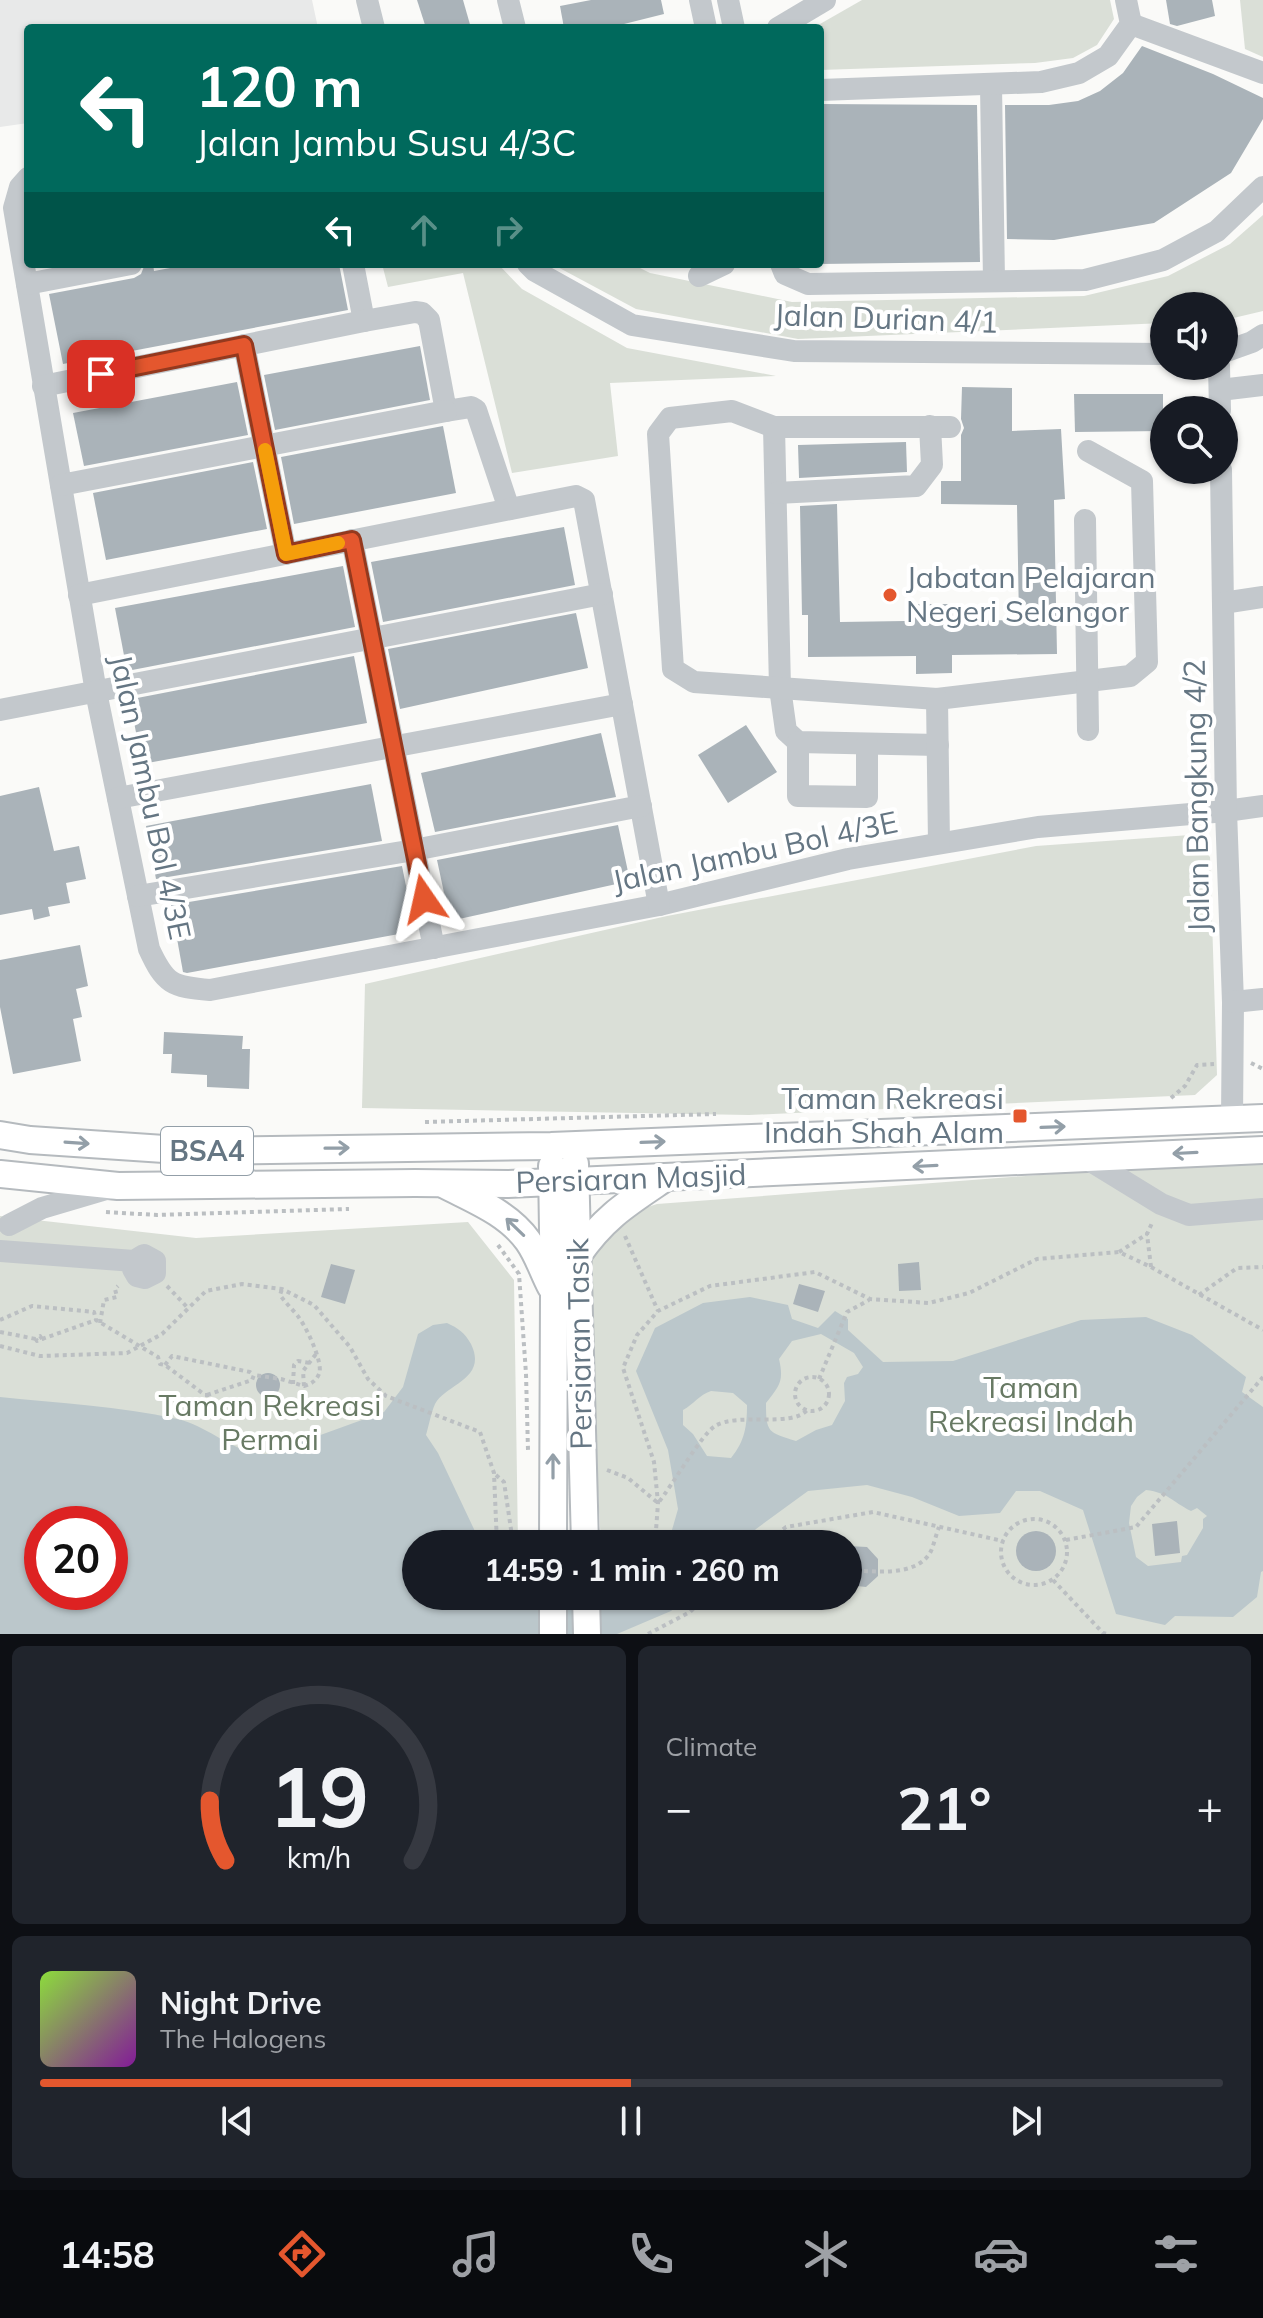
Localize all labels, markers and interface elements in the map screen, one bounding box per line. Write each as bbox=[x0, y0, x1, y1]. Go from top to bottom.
text: 120 m bbox=[196, 51, 363, 121]
icon: left bbox=[64, 56, 168, 160]
text: Jalan Jambu Susu 4/3C bbox=[196, 120, 576, 165]
icon: left bbox=[318, 208, 362, 252]
icon: ahead bbox=[402, 208, 446, 252]
icon: right bbox=[486, 208, 530, 252]
map controls bbox=[1150, 292, 1238, 484]
button: sound bbox=[1150, 292, 1238, 380]
street label: Jalan Durian 4/1 bbox=[773, 295, 999, 341]
pin bbox=[67, 340, 135, 408]
icon: arrive bbox=[79, 352, 123, 396]
button: search bbox=[1150, 396, 1238, 484]
place label: Jabatan Pelajaran Negeri Selangor bbox=[906, 558, 1156, 630]
marker: Jabatan Pelajaran Negeri Selangor bbox=[881, 586, 899, 604]
street label: Jalan Jambu Bol 4/3E bbox=[102, 651, 200, 943]
street label: Jalan Bangkung 4/2 bbox=[1175, 659, 1217, 933]
street label: Jalan Jambu Bol 4/3E bbox=[609, 802, 901, 900]
position arrow bbox=[382, 857, 466, 941]
place label: Taman Rekreasi Indah Shah Alam bbox=[764, 1079, 1004, 1151]
marker: Taman Rekreasi Indah Shah Alam bbox=[1011, 1107, 1029, 1125]
one-way arrow bbox=[1039, 1120, 1066, 1135]
road number: BSA4 bbox=[161, 1127, 253, 1175]
one-way arrow bbox=[639, 1134, 666, 1149]
one-way arrow bbox=[64, 1136, 90, 1151]
one-way arrow bbox=[323, 1140, 350, 1156]
one-way arrow bbox=[1172, 1146, 1199, 1161]
street label: Persiaran Masjid bbox=[515, 1155, 747, 1201]
one-way arrow bbox=[912, 1158, 939, 1173]
one-way arrow bbox=[505, 1218, 525, 1238]
street label: Persiaran Tasik bbox=[558, 1237, 600, 1450]
park label: Taman Rekreasi Indah bbox=[928, 1368, 1134, 1440]
park label: Taman Rekreasi Permai bbox=[159, 1386, 381, 1458]
one-way arrow bbox=[545, 1453, 561, 1480]
speed limit sign: 20 bbox=[24, 1506, 128, 1610]
text: 14:59 · 1 min · 260 m bbox=[484, 1551, 780, 1589]
text: Climate bbox=[666, 1730, 757, 1763]
text: 19 bbox=[269, 1743, 369, 1848]
text: 21° bbox=[897, 1770, 992, 1845]
text: − bbox=[666, 1780, 692, 1835]
text: + bbox=[1197, 1780, 1223, 1835]
text: km/h bbox=[286, 1839, 351, 1875]
text: Night Drive bbox=[160, 1984, 322, 2022]
text: The Halogens bbox=[160, 2022, 326, 2055]
icon: previous bbox=[215, 2099, 259, 2143]
icon: pause bbox=[609, 2099, 653, 2143]
icon: next bbox=[1004, 2099, 1048, 2143]
icon: directions bbox=[274, 2226, 330, 2282]
icon: music bbox=[448, 2226, 504, 2282]
icon: phone bbox=[623, 2226, 679, 2282]
icon: climate bbox=[798, 2226, 854, 2282]
icon: car bbox=[973, 2226, 1029, 2282]
icon: filters bbox=[1148, 2226, 1204, 2282]
text: 14:58 bbox=[59, 2232, 155, 2277]

